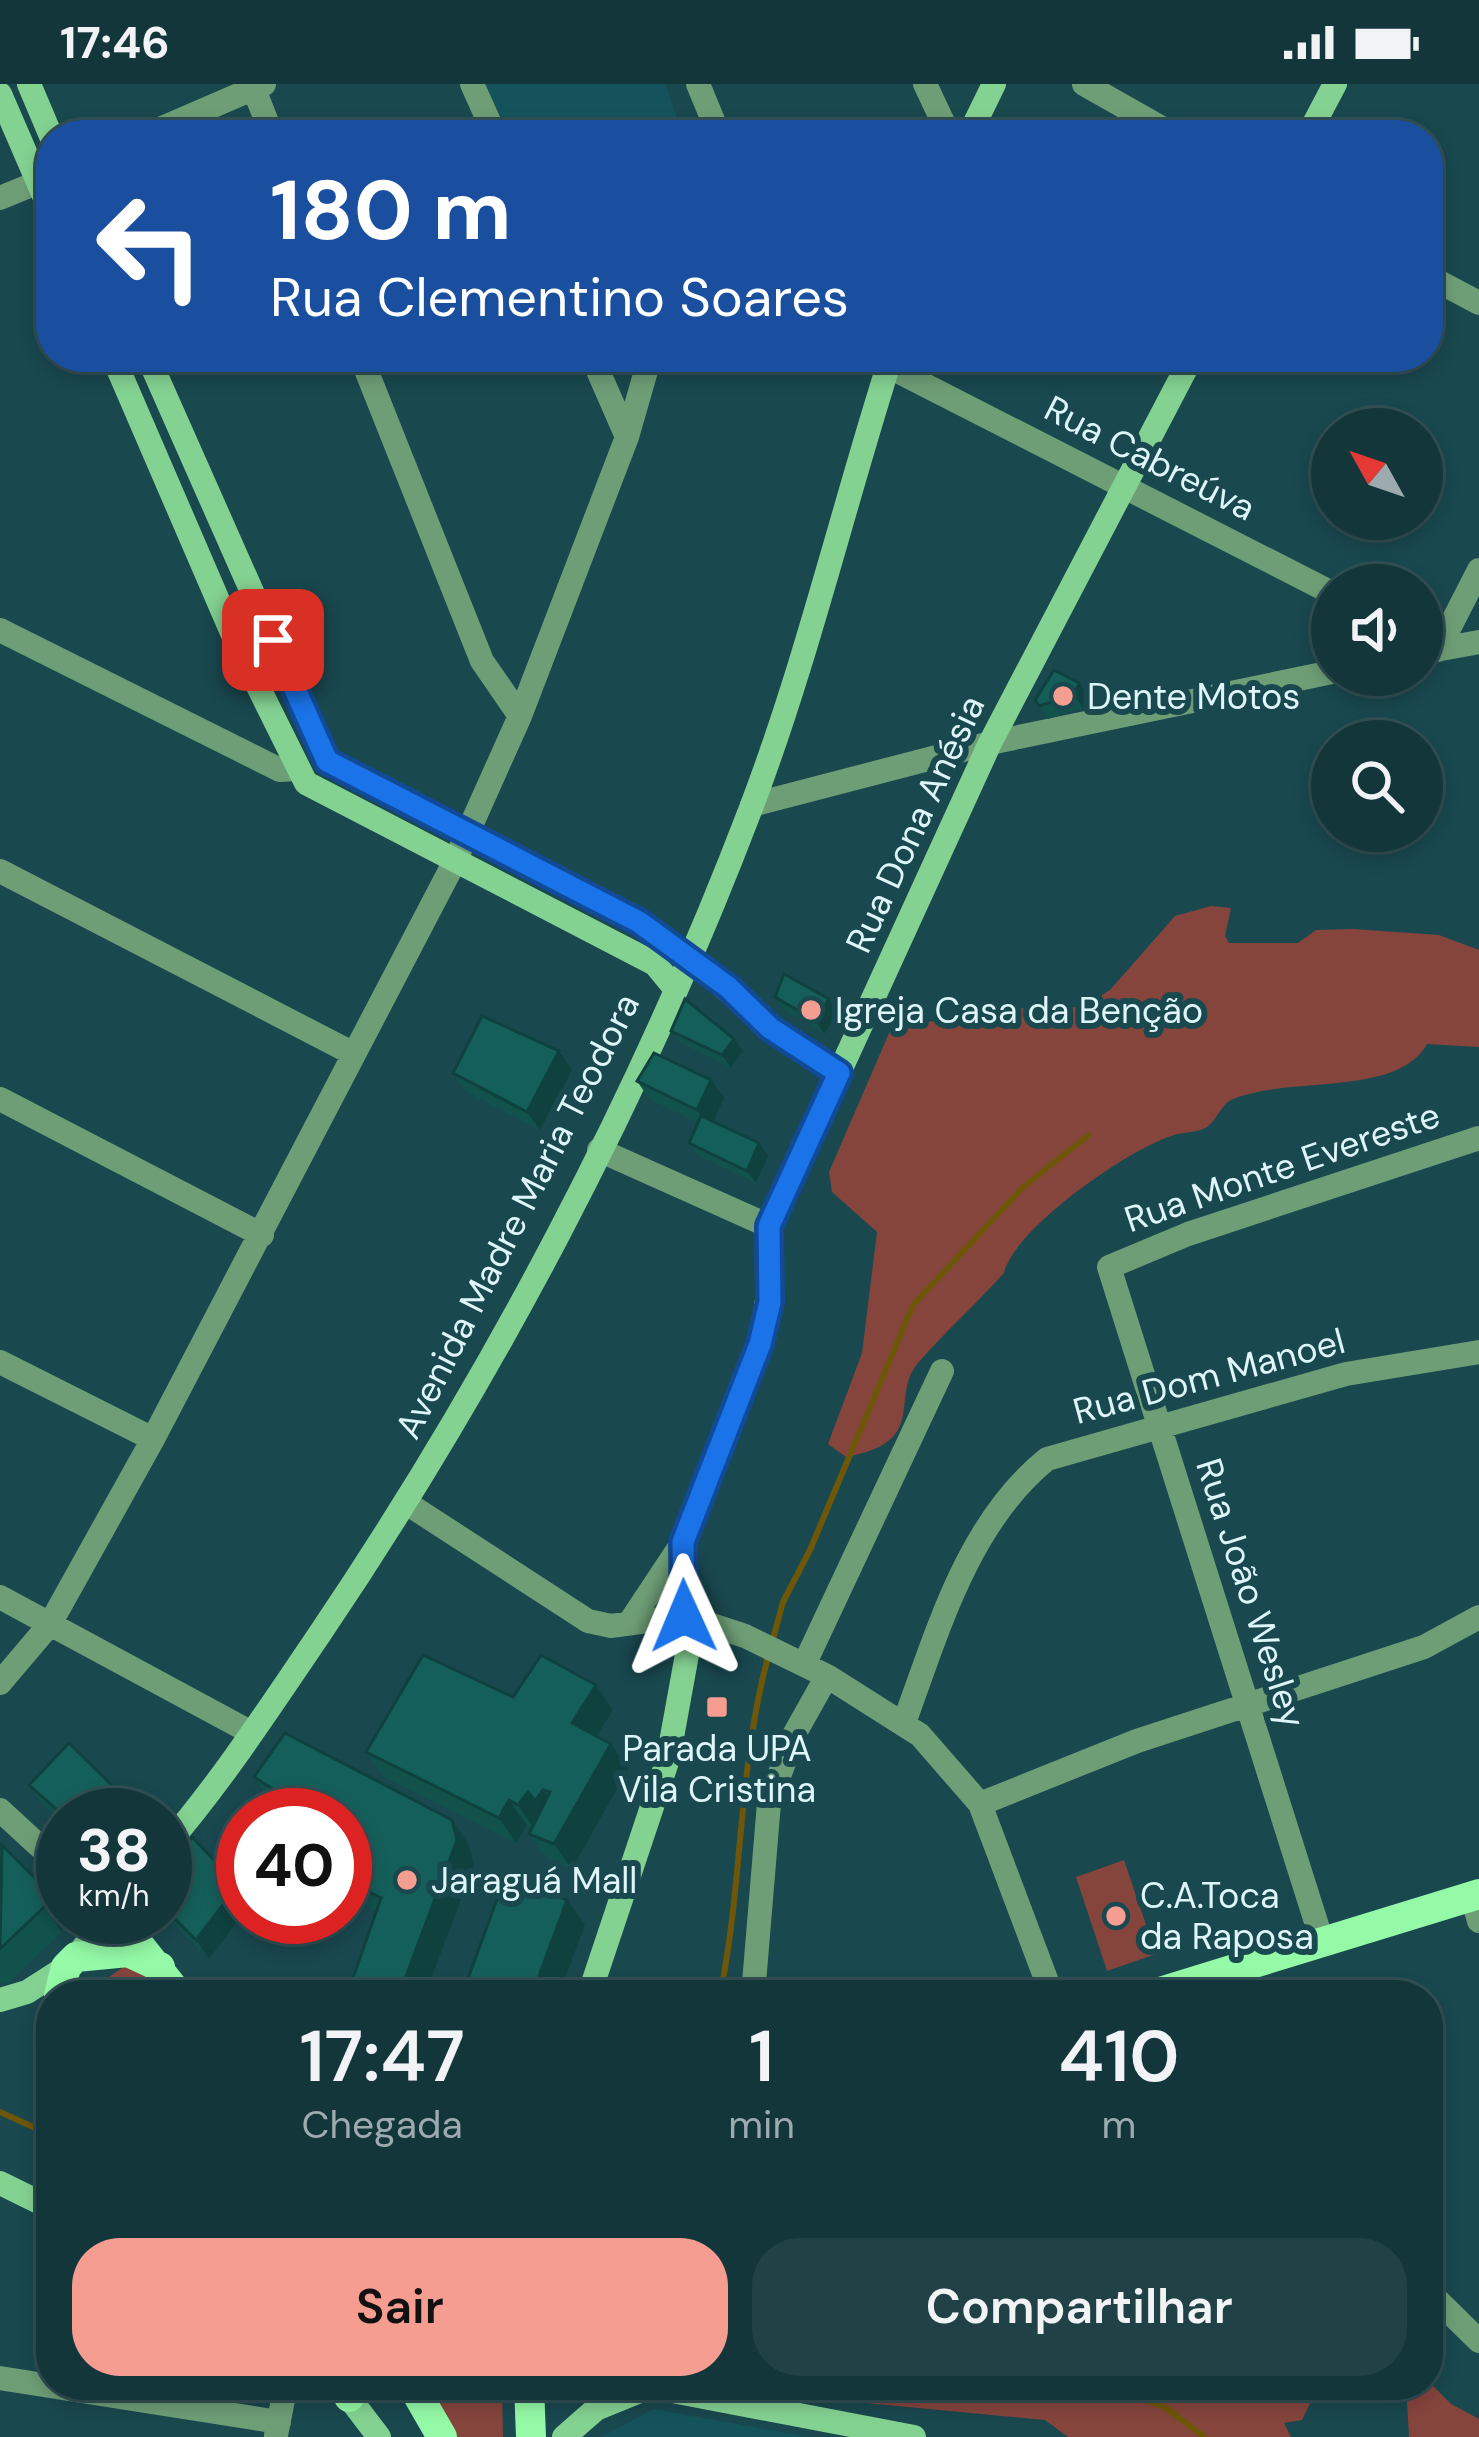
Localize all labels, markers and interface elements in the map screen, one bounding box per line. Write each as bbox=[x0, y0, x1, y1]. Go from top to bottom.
text: 17:46 bbox=[60, 13, 170, 72]
text: 180 m bbox=[270, 156, 512, 265]
icon: left bbox=[72, 168, 228, 324]
text: Rua Clementino Soares bbox=[270, 262, 849, 333]
street label: Rua Cabreúva bbox=[1037, 385, 1263, 531]
north arrow bbox=[1311, 408, 1443, 540]
map controls bbox=[1311, 408, 1443, 852]
button: sound bbox=[1311, 564, 1443, 696]
pin bbox=[222, 589, 324, 691]
icon: arrive bbox=[240, 607, 306, 673]
place label: Dente Motos bbox=[1087, 673, 1300, 720]
marker: Dente Motos bbox=[1050, 683, 1076, 709]
street label: Rua Dona Anésia bbox=[835, 688, 995, 960]
button: search bbox=[1311, 720, 1443, 852]
street label: Avenida Madre Maria Teodora bbox=[384, 986, 650, 1446]
place label: Igreja Casa da Benção bbox=[835, 987, 1203, 1034]
marker: Igreja Casa da Benção bbox=[798, 997, 824, 1023]
street label: Rua Monte Evereste bbox=[1118, 1091, 1446, 1243]
street label: Rua Dom Manoel bbox=[1068, 1317, 1350, 1435]
street label: Rua João Wesley bbox=[1185, 1452, 1317, 1734]
position arrow bbox=[621, 1553, 747, 1679]
marker: Parada UPA Vila Cristina bbox=[704, 1694, 730, 1720]
place label: Parada UPA Vila Cristina bbox=[618, 1725, 816, 1813]
speed limit sign: 40 bbox=[216, 1788, 372, 1944]
text: 38 bbox=[77, 1811, 151, 1890]
place label: Jaraguá Mall bbox=[431, 1857, 637, 1904]
marker: Jaraguá Mall bbox=[394, 1867, 420, 1893]
place label: C.A.Toca da Raposa bbox=[1140, 1872, 1314, 1960]
text: km/h bbox=[79, 1876, 149, 1915]
marker: C.A.Toca da Raposa bbox=[1103, 1903, 1129, 1929]
text: 17:47 bbox=[299, 2010, 465, 2103]
text: 1 bbox=[749, 2010, 774, 2103]
text: 410 bbox=[1058, 2010, 1180, 2103]
text: Chegada bbox=[302, 2099, 463, 2150]
text: min bbox=[728, 2099, 795, 2150]
text: m bbox=[1102, 2099, 1136, 2150]
button: Sair bbox=[72, 2238, 728, 2376]
button: Compartilhar bbox=[752, 2238, 1407, 2376]

